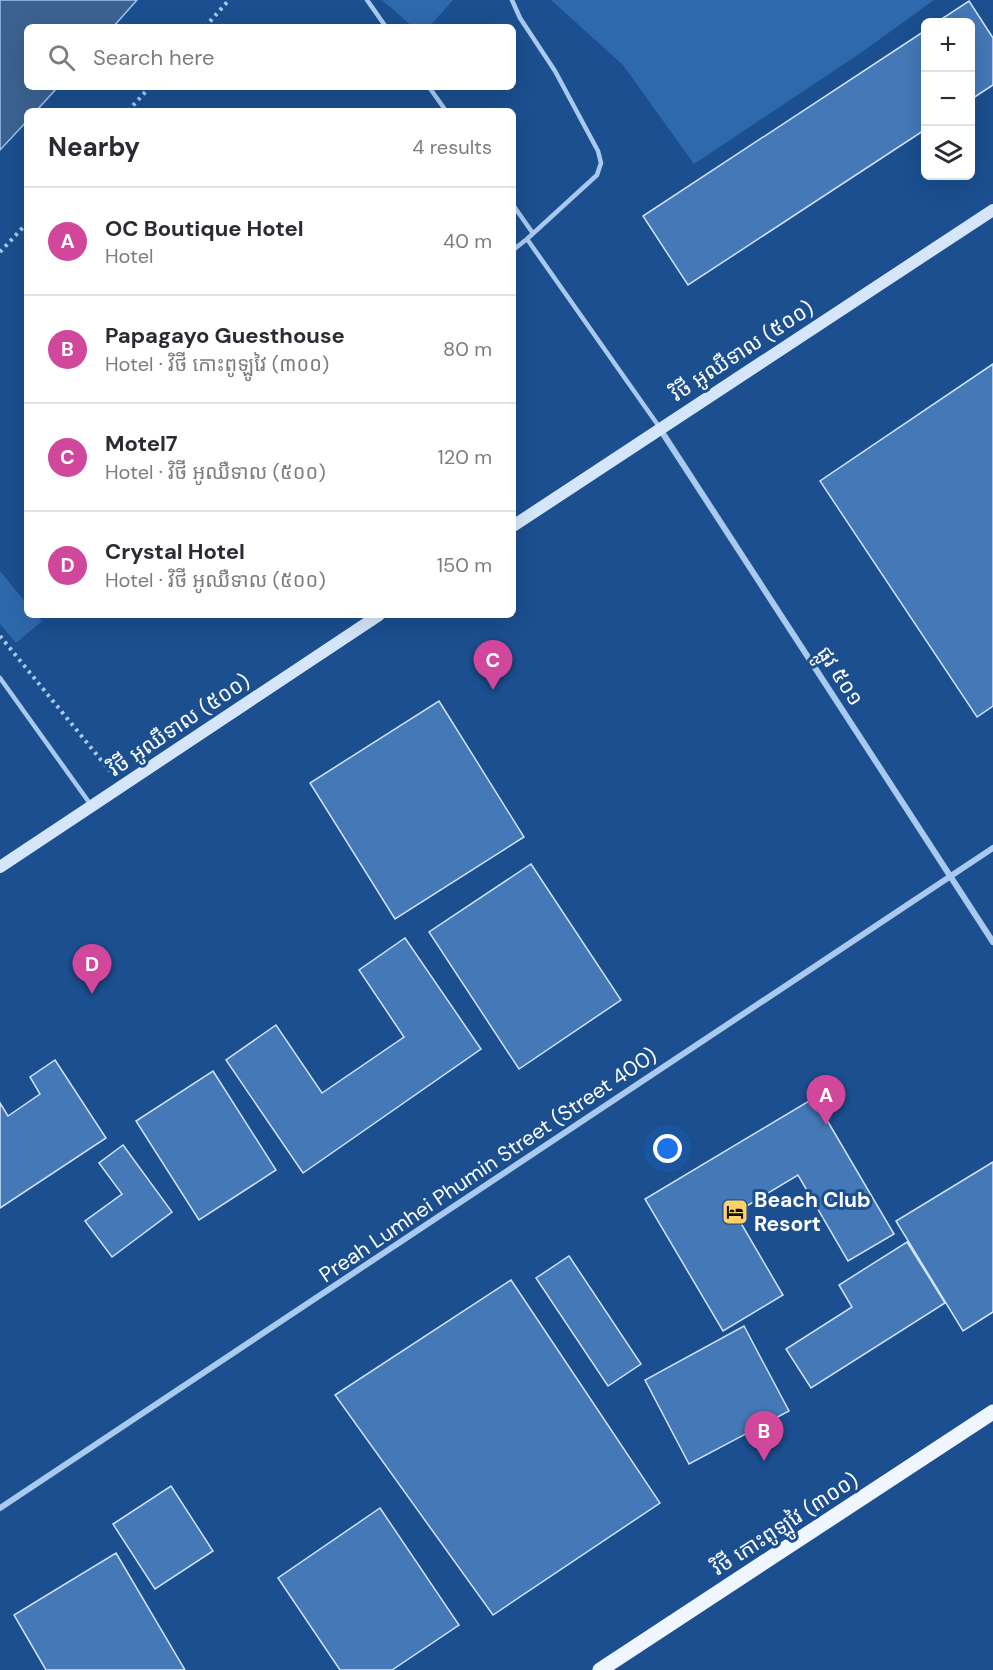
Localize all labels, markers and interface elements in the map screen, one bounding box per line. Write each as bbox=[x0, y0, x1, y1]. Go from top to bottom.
map controls bbox=[921, 18, 975, 180]
button: + bbox=[921, 18, 975, 72]
search box bbox=[24, 24, 516, 90]
icon: search bbox=[45, 41, 78, 74]
text: Search here bbox=[93, 43, 214, 72]
button: − bbox=[921, 72, 975, 126]
button: layers bbox=[921, 126, 975, 180]
text: Nearby bbox=[48, 130, 140, 164]
text: 4 results bbox=[412, 134, 492, 160]
text: OC Boutique Hotel bbox=[105, 214, 304, 243]
text: A bbox=[60, 228, 75, 254]
text: 40 m bbox=[443, 228, 492, 254]
text: Hotel bbox=[105, 243, 153, 269]
street label: វិថី អូឈឺទាល (៥០០) bbox=[664, 294, 819, 408]
text: Papagayo Guesthouse bbox=[105, 321, 345, 350]
text: B bbox=[61, 336, 74, 362]
text: 80 m bbox=[443, 336, 492, 362]
text: Hotel · វិថី កោះពូឡូវៃ (៣០០) bbox=[105, 351, 329, 377]
text: Motel7 bbox=[105, 429, 178, 458]
text: C bbox=[60, 444, 75, 470]
text: 120 m bbox=[438, 444, 492, 470]
text: Hotel · វិថី អូឈឺទាល (៥០០) bbox=[105, 459, 326, 485]
text: Crystal Hotel bbox=[105, 537, 245, 566]
text: D bbox=[60, 552, 75, 578]
text: 150 m bbox=[437, 552, 492, 578]
text: Hotel · វិថី អូឈឺទាល (៥០០) bbox=[105, 567, 326, 593]
pin: C bbox=[474, 640, 512, 690]
street label: ផ្លូវ ៥០១ bbox=[806, 641, 870, 714]
street label: វិថី អូឈឺទាល (៥០០) bbox=[102, 667, 255, 783]
pin: D bbox=[72, 944, 112, 994]
street label: Preah Lumhei Phumin Street (Street 400) bbox=[314, 1041, 662, 1289]
pin: A bbox=[806, 1076, 846, 1125]
your location bbox=[653, 1134, 682, 1163]
place label: Beach Club Resort bbox=[754, 1186, 871, 1238]
hotel icon: Beach Club Resort bbox=[720, 1197, 750, 1227]
pin: B bbox=[744, 1412, 783, 1461]
street label: វិថី កោះពូឡូវៃ (៣០០) bbox=[706, 1466, 866, 1586]

